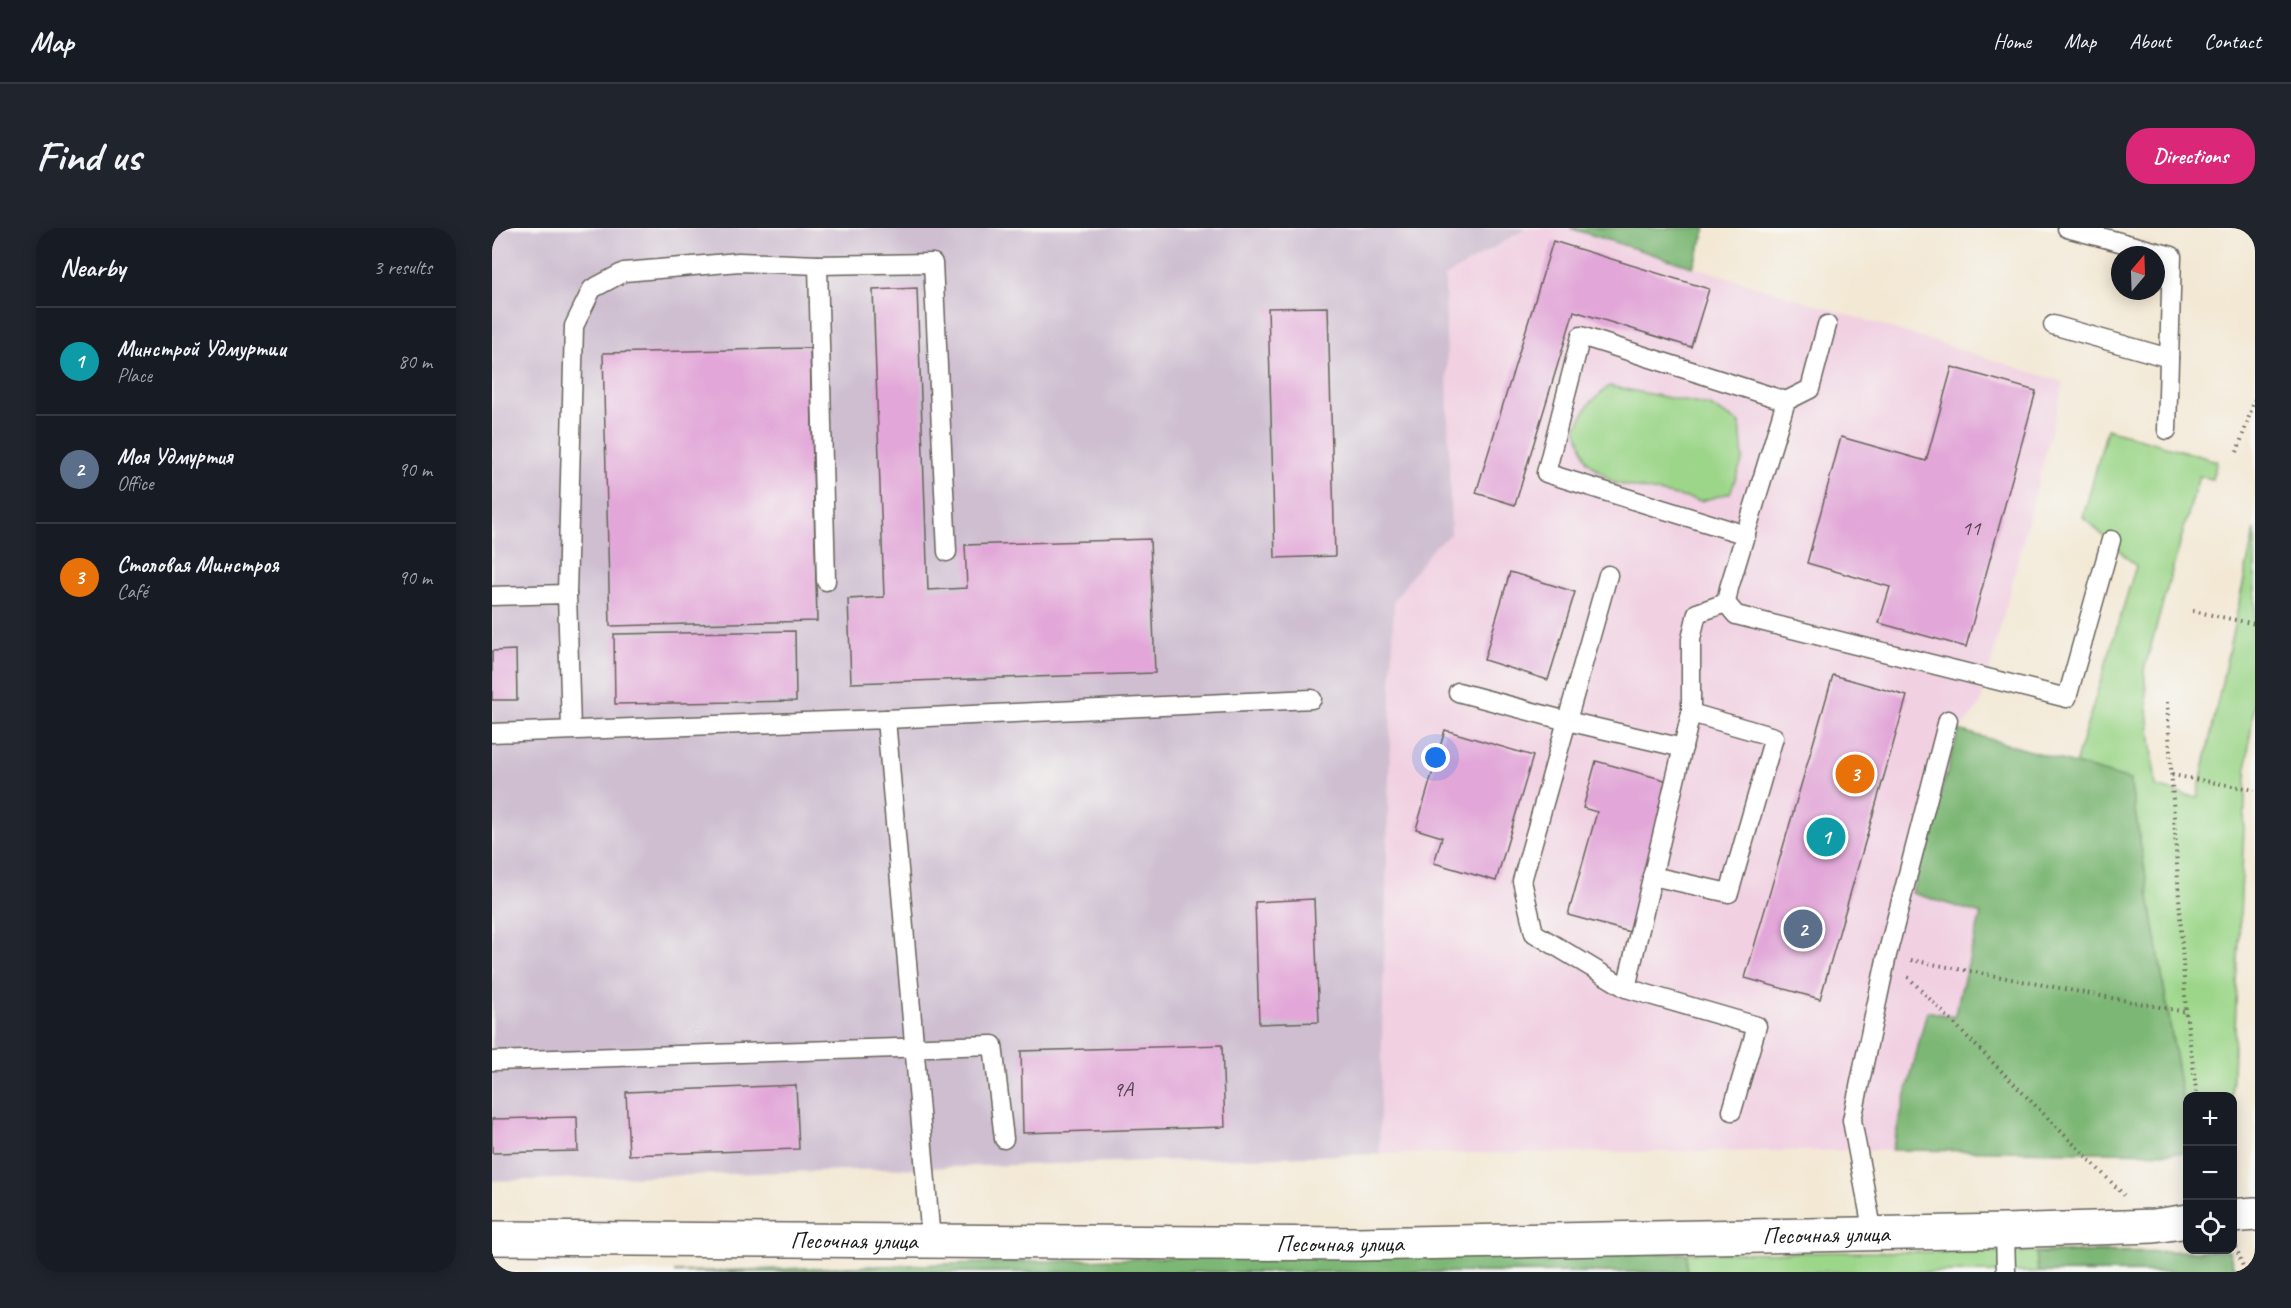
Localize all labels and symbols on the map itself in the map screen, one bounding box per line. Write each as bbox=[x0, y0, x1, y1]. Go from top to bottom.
north arrow bbox=[2111, 246, 2165, 300]
house number: 11 bbox=[1962, 515, 1982, 541]
your location bbox=[1421, 743, 1450, 772]
pin: 3 bbox=[1836, 752, 1874, 796]
pin: 1 bbox=[1806, 814, 1846, 860]
pin: 2 bbox=[1784, 906, 1822, 952]
house number: 9А bbox=[1113, 1076, 1134, 1102]
street label: Песочная улица bbox=[1762, 1218, 1891, 1251]
street label: Песочная улица bbox=[790, 1225, 919, 1256]
street label: Песочная улица bbox=[1276, 1228, 1405, 1259]

